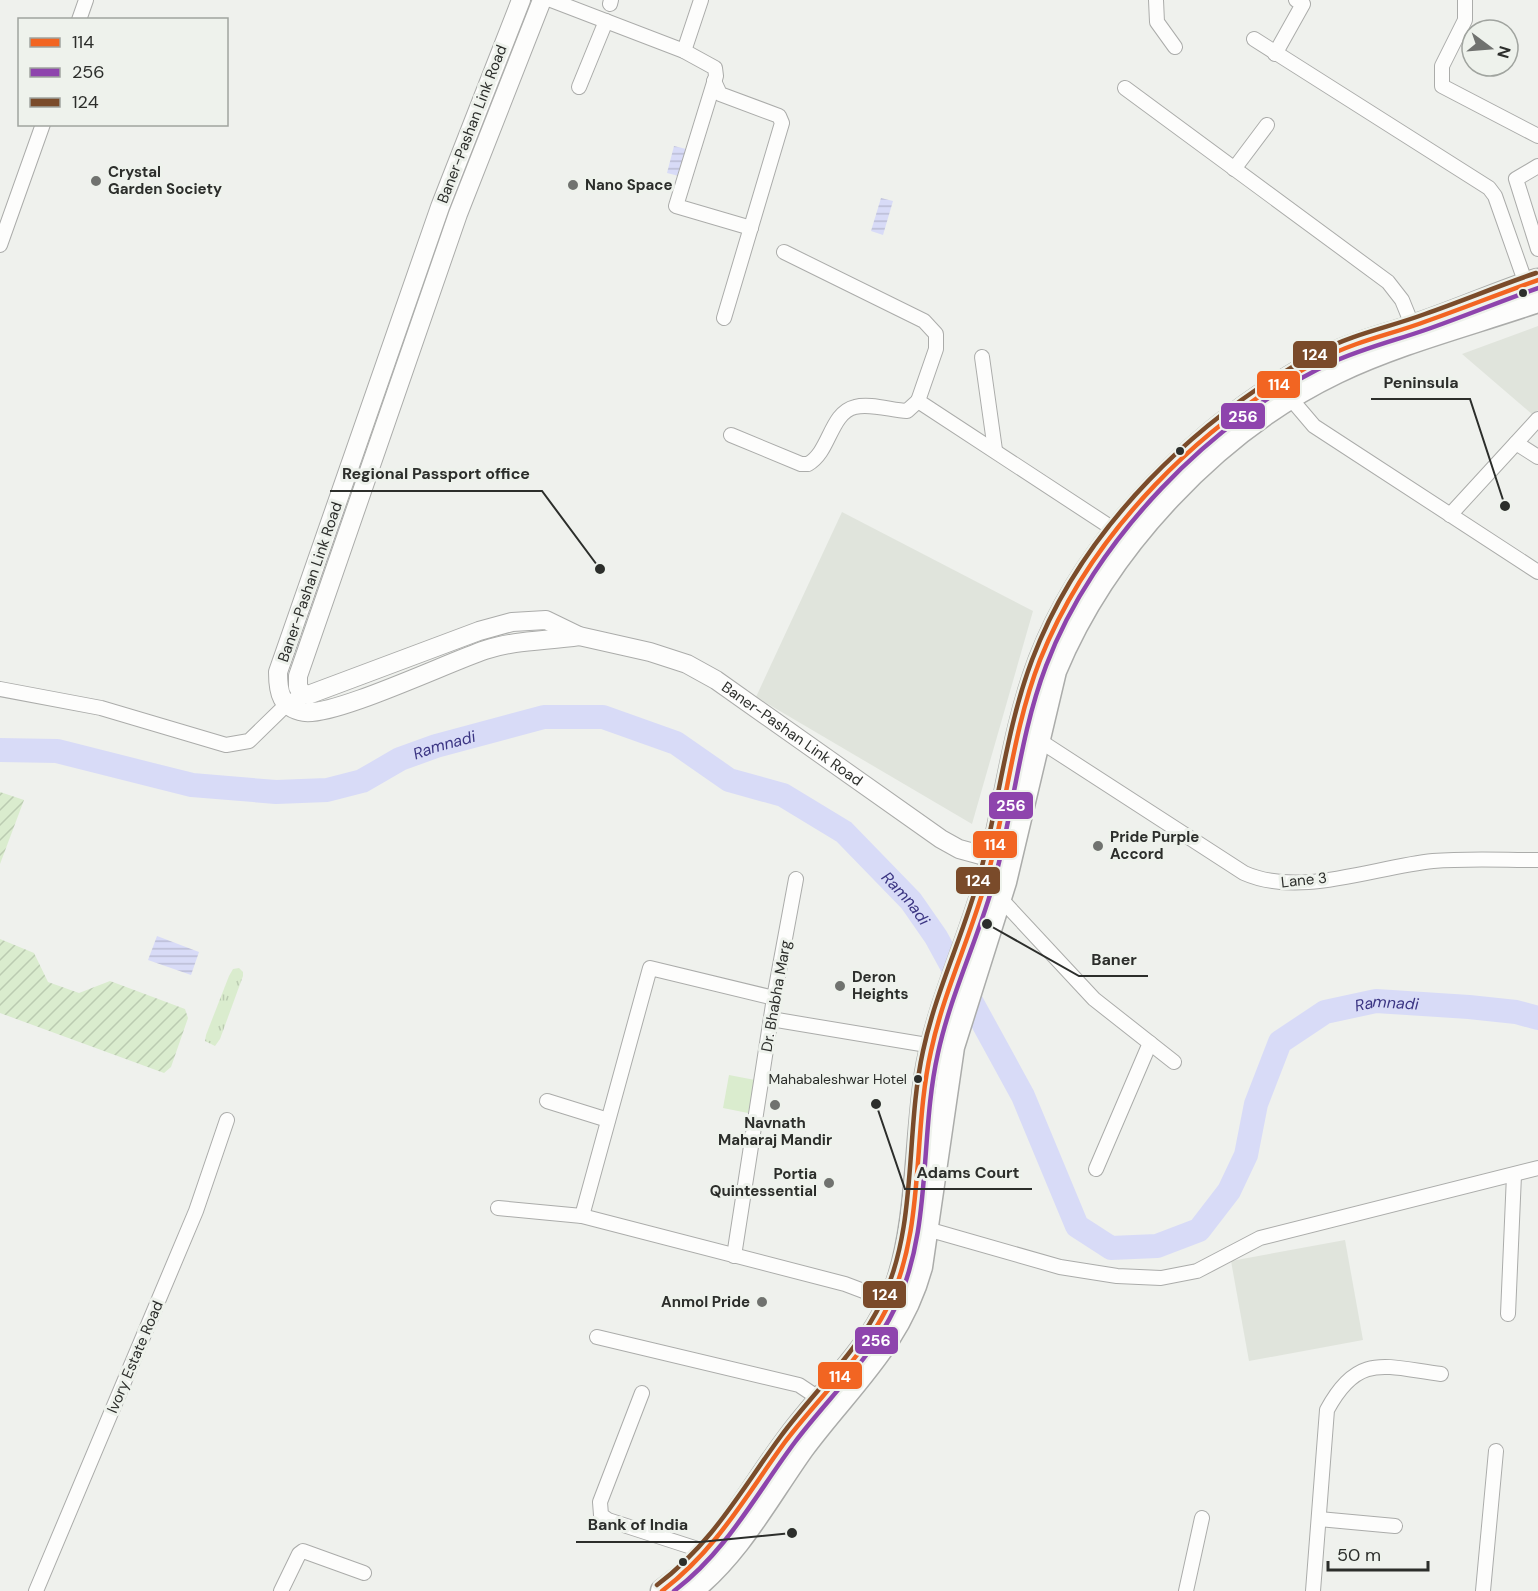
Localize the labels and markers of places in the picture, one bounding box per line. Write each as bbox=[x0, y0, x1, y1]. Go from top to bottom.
place label: Crystal Garden Society bbox=[108, 162, 222, 199]
marker: Crystal Garden Society bbox=[89, 174, 103, 188]
place label: Nano Space bbox=[585, 175, 672, 195]
marker: Nano Space bbox=[566, 178, 580, 192]
unlabelled marker bbox=[1517, 287, 1529, 299]
callout: Peninsula bbox=[1371, 365, 1470, 399]
unlabelled marker bbox=[1174, 445, 1186, 457]
callout: Regional Passport office bbox=[330, 457, 542, 491]
place label: Pride Purple Accord bbox=[1110, 827, 1199, 864]
marker: Pride Purple Accord bbox=[1091, 839, 1105, 853]
callout: Baner bbox=[1079, 942, 1148, 976]
place label: Deron Heights bbox=[852, 967, 909, 1004]
marker: Deron Heights bbox=[833, 979, 847, 993]
place label: Mahabaleshwar Hotel bbox=[769, 1070, 907, 1088]
marker: Mahabaleshwar Hotel bbox=[912, 1073, 924, 1085]
marker: Navnath Maharaj Mandir bbox=[768, 1098, 782, 1112]
place label: Navnath Maharaj Mandir bbox=[718, 1113, 832, 1150]
callout: Adams Court bbox=[905, 1155, 1032, 1189]
place label: Portia Quintessential bbox=[710, 1164, 817, 1201]
marker: Portia Quintessential bbox=[822, 1176, 836, 1190]
place label: Anmol Pride bbox=[661, 1292, 750, 1312]
marker: Anmol Pride bbox=[755, 1295, 769, 1309]
callout: Bank of India bbox=[576, 1508, 700, 1542]
unlabelled marker bbox=[677, 1556, 689, 1568]

